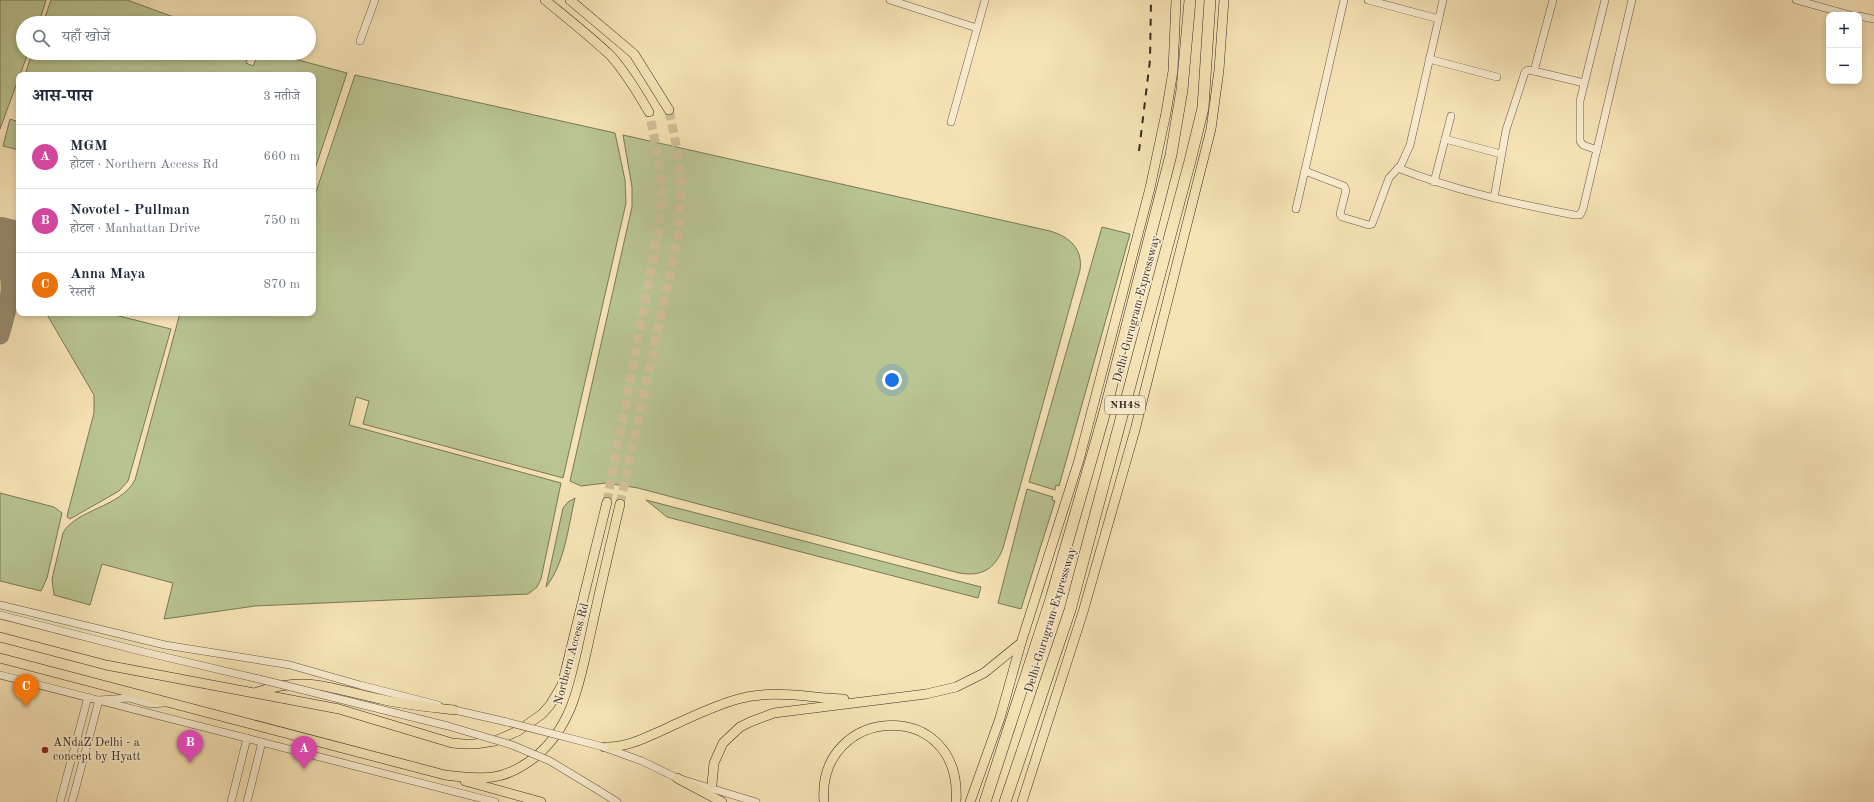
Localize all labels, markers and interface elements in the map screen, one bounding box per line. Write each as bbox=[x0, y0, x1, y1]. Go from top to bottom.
map controls bbox=[1826, 12, 1862, 84]
button: + bbox=[1826, 12, 1862, 48]
search box bbox=[16, 16, 316, 60]
icon: search bbox=[30, 27, 52, 49]
text: यहाँ खोजें bbox=[62, 30, 110, 45]
button: − bbox=[1826, 48, 1862, 84]
text: आस-पास bbox=[32, 88, 92, 105]
text: 3 नतीजे bbox=[263, 90, 300, 103]
text: MGM bbox=[70, 139, 108, 154]
text: A bbox=[40, 150, 50, 163]
text: 660 m bbox=[263, 150, 300, 163]
text: होटल · Northern Access Rd bbox=[70, 158, 218, 171]
text: Novotel - Pullman bbox=[70, 203, 190, 218]
text: B bbox=[40, 214, 50, 227]
text: 750 m bbox=[263, 214, 300, 227]
text: होटल · Manhattan Drive bbox=[70, 222, 200, 235]
street label: Delhi-Gurugram Expressway bbox=[1112, 234, 1163, 384]
text: Anna Maya bbox=[70, 267, 145, 282]
text: C bbox=[41, 278, 49, 291]
text: 870 m bbox=[263, 278, 300, 291]
text: रेस्तराँ bbox=[70, 286, 95, 299]
your location bbox=[882, 370, 902, 390]
road number: NH48 bbox=[1105, 396, 1145, 414]
street label: Delhi-Gurugram Expressway bbox=[1023, 545, 1079, 694]
street label: Northern Access Rd bbox=[553, 602, 591, 706]
pin: C bbox=[13, 674, 39, 707]
pin: B bbox=[177, 730, 203, 763]
pin: A bbox=[291, 736, 317, 769]
place label: ANdaZ Delhi - a concept by Hyatt bbox=[53, 737, 141, 763]
marker: ANdaZ Delhi - a concept by Hyatt bbox=[40, 745, 50, 755]

